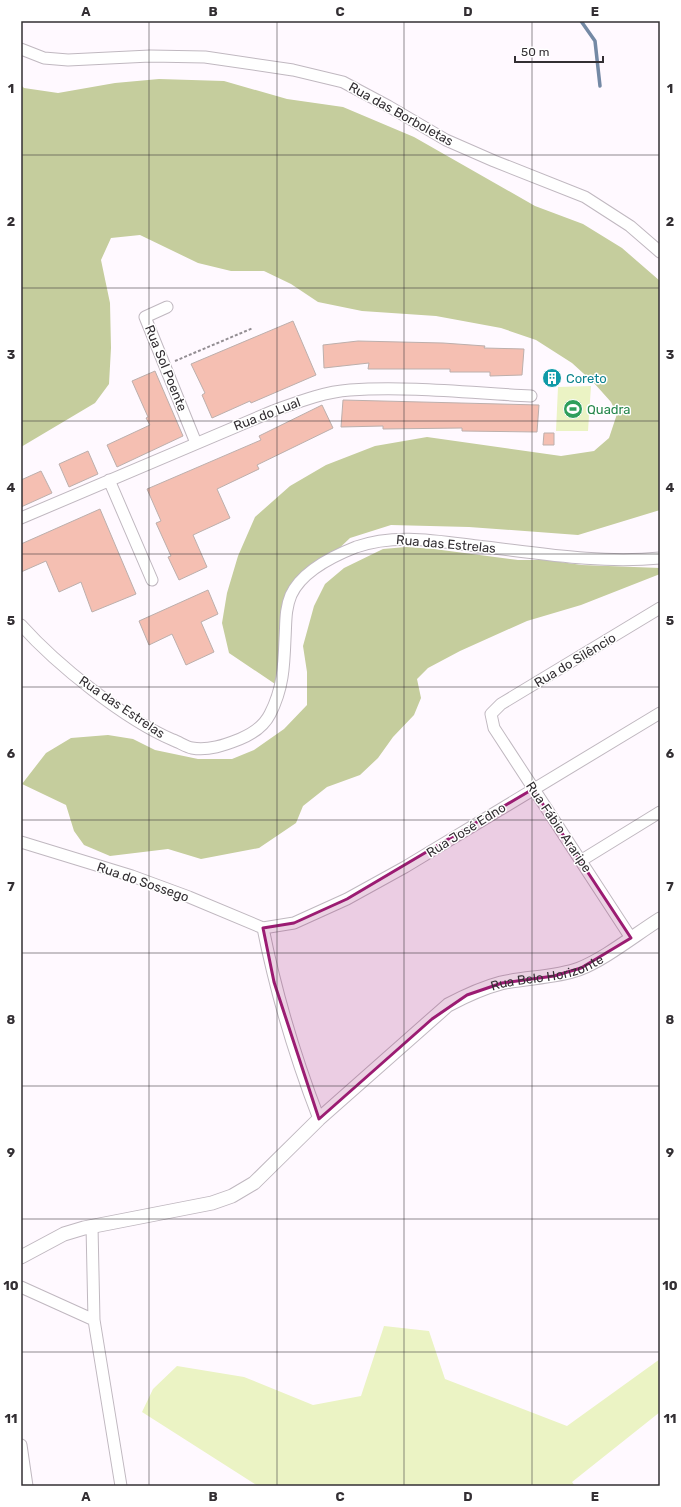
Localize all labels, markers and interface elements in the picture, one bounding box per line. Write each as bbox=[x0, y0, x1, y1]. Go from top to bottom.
text: A bbox=[81, 4, 91, 19]
text: B bbox=[208, 4, 218, 19]
text: C bbox=[335, 4, 345, 19]
text: D bbox=[463, 4, 473, 19]
text: E bbox=[591, 4, 599, 19]
scale bar bbox=[515, 38, 603, 64]
text: 50 m bbox=[521, 45, 549, 59]
street label: Rua das Borboletas bbox=[346, 79, 456, 149]
text: 1 bbox=[8, 81, 14, 96]
text: 1 bbox=[667, 81, 673, 96]
text: 2 bbox=[7, 214, 15, 229]
text: 2 bbox=[666, 214, 674, 229]
street label: Rua Sol Poente bbox=[142, 323, 190, 413]
text: 3 bbox=[7, 347, 16, 362]
text: 3 bbox=[666, 347, 675, 362]
building icon: Coreto bbox=[541, 367, 563, 389]
place label: Coreto bbox=[566, 371, 607, 386]
street label: Rua do Lual bbox=[231, 394, 303, 434]
sports icon: Quadra bbox=[562, 398, 584, 420]
place label: Quadra bbox=[587, 402, 631, 417]
text: 4 bbox=[7, 480, 16, 495]
text: 4 bbox=[666, 480, 675, 495]
street label: Rua das Estrelas bbox=[395, 532, 497, 556]
text: 5 bbox=[7, 613, 15, 628]
text: 5 bbox=[666, 613, 674, 628]
street label: Rua do Silêncio bbox=[532, 630, 618, 690]
street label: Rua das Estrelas bbox=[76, 673, 168, 741]
text: 6 bbox=[7, 746, 16, 761]
text: 6 bbox=[666, 746, 675, 761]
street label: Rua Fábio Araripe bbox=[523, 779, 595, 875]
street label: Rua José Edno bbox=[424, 800, 508, 860]
street label: Rua do Sossego bbox=[95, 859, 191, 906]
text: 7 bbox=[7, 879, 15, 894]
text: 7 bbox=[666, 879, 674, 894]
street label: Rua Belo Horizonte bbox=[489, 951, 606, 993]
text: 8 bbox=[7, 1012, 16, 1027]
text: 8 bbox=[666, 1012, 675, 1027]
text: 9 bbox=[7, 1145, 15, 1160]
text: 9 bbox=[666, 1145, 674, 1160]
text: 10 bbox=[3, 1278, 19, 1293]
text: 10 bbox=[662, 1278, 678, 1293]
text: 11 bbox=[5, 1411, 17, 1426]
text: 11 bbox=[664, 1411, 676, 1426]
text: A bbox=[81, 1489, 91, 1504]
text: B bbox=[208, 1489, 218, 1504]
text: C bbox=[335, 1489, 345, 1504]
text: D bbox=[463, 1489, 473, 1504]
text: E bbox=[591, 1489, 599, 1504]

